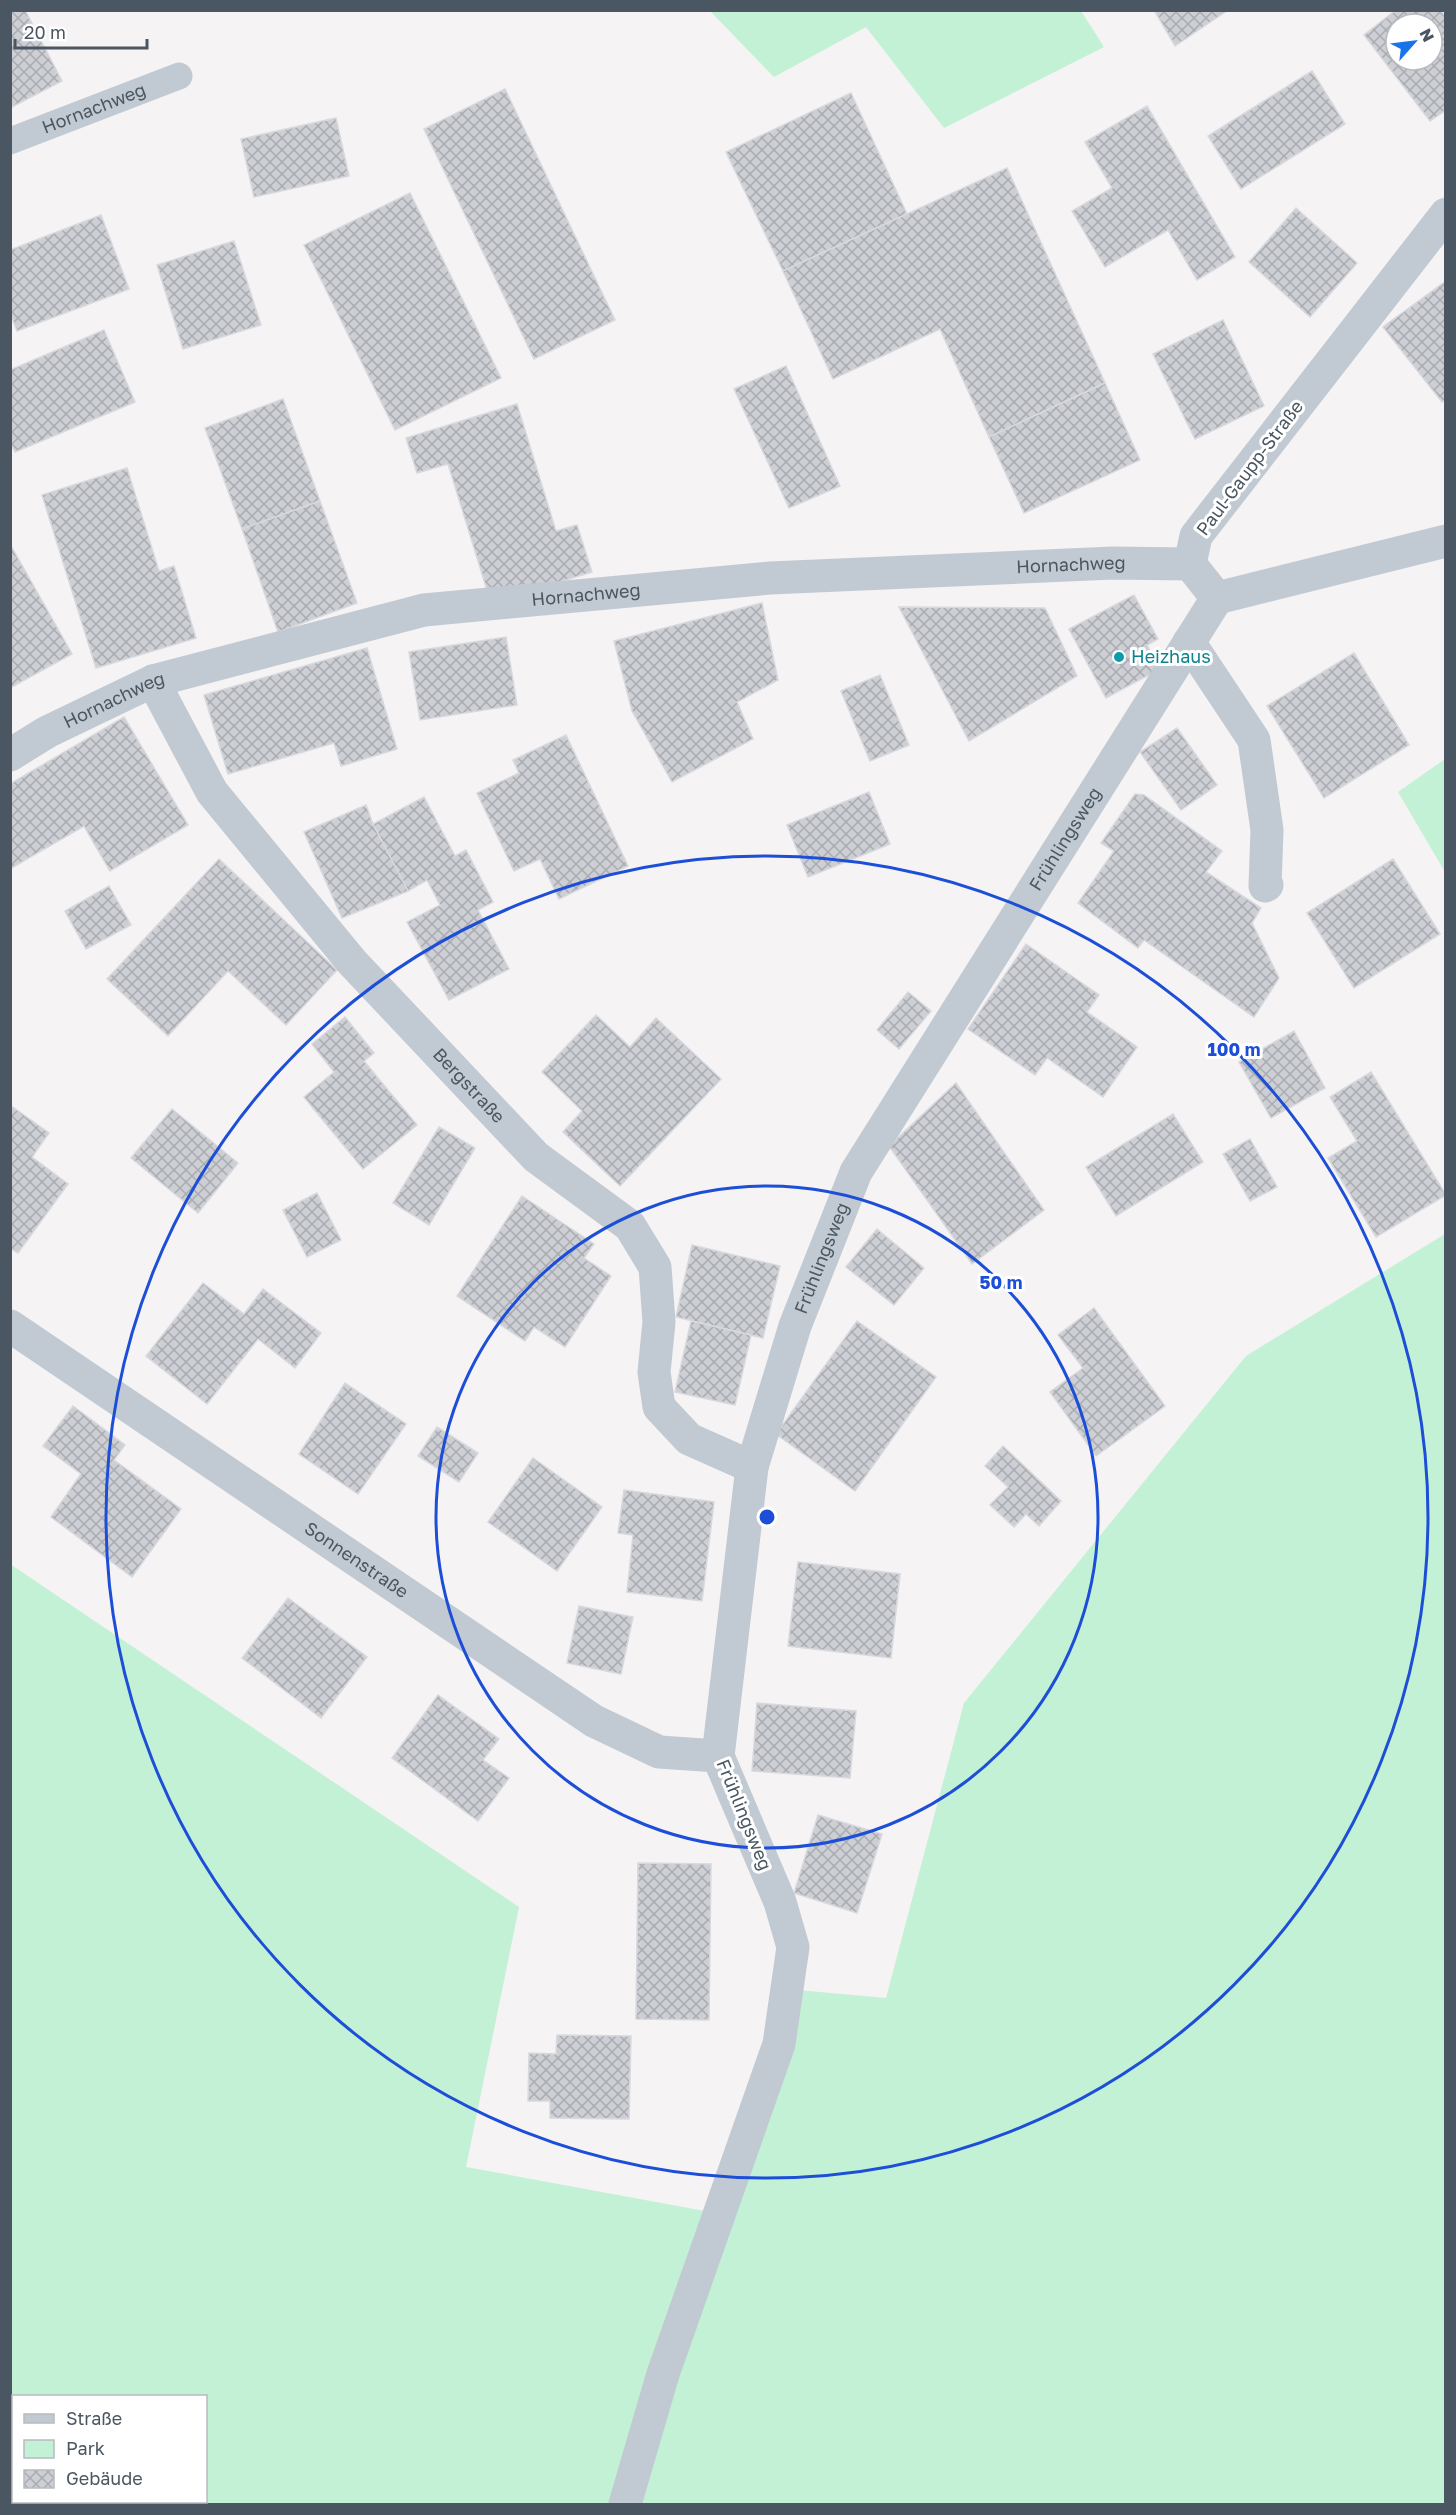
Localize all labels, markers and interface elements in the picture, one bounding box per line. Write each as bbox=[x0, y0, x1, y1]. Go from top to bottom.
scale bar bbox=[15, 12, 147, 50]
north arrow bbox=[1384, 12, 1444, 72]
text: 20 m bbox=[24, 21, 66, 43]
text: N bbox=[1416, 25, 1439, 45]
street label: Hornachweg bbox=[39, 78, 149, 138]
street label: Paul-Gaupp-Straße bbox=[1191, 395, 1307, 539]
street label: Hornachweg bbox=[1016, 551, 1126, 577]
street label: Hornachweg bbox=[530, 578, 641, 610]
place label: Heizhaus bbox=[1131, 645, 1211, 667]
marker: Heizhaus bbox=[1112, 650, 1126, 664]
street label: Hornachweg bbox=[60, 666, 167, 732]
street label: Frühlingsweg bbox=[1024, 783, 1105, 894]
text: 100 m bbox=[1208, 1038, 1260, 1060]
street label: Bergstraße bbox=[429, 1043, 510, 1127]
street label: Frühlingsweg bbox=[789, 1199, 853, 1317]
text: 50 m bbox=[980, 1271, 1022, 1293]
centre of rings bbox=[757, 1507, 777, 1527]
street label: Sonnenstraße bbox=[301, 1516, 413, 1602]
street label: Frühlingsweg bbox=[713, 1756, 777, 1873]
legend bbox=[12, 2395, 207, 2503]
text: Straße bbox=[66, 2407, 122, 2429]
text: Park bbox=[66, 2437, 105, 2459]
text: Gebäude bbox=[66, 2467, 143, 2489]

